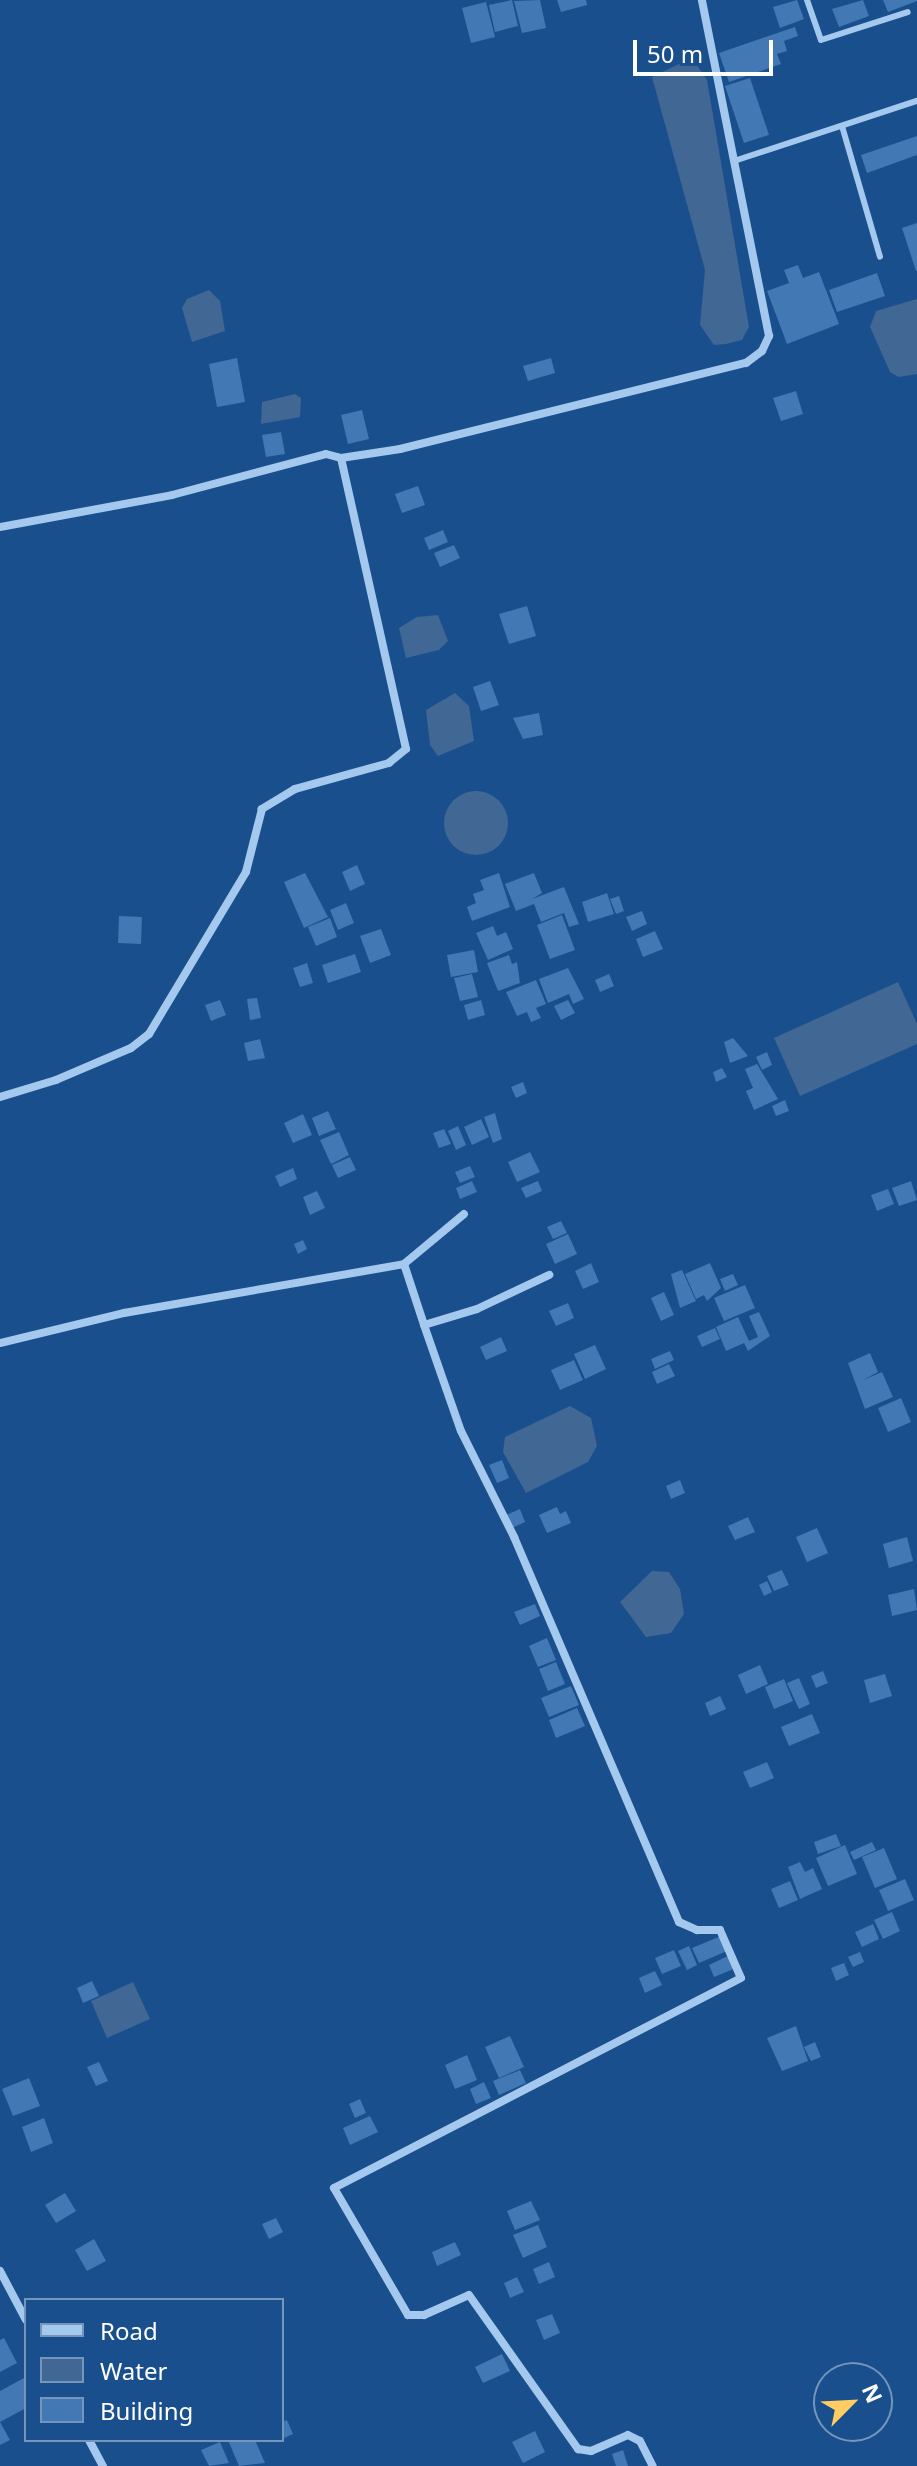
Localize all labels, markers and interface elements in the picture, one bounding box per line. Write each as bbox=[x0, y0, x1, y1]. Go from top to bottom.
scale bar bbox=[637, 24, 777, 74]
text: 50 m bbox=[647, 37, 703, 70]
legend bbox=[24, 2298, 284, 2442]
text: Road bbox=[100, 2314, 158, 2347]
text: Water bbox=[100, 2354, 167, 2387]
north arrow bbox=[813, 2362, 893, 2442]
text: N bbox=[856, 2379, 890, 2407]
text: Building bbox=[100, 2394, 193, 2427]

